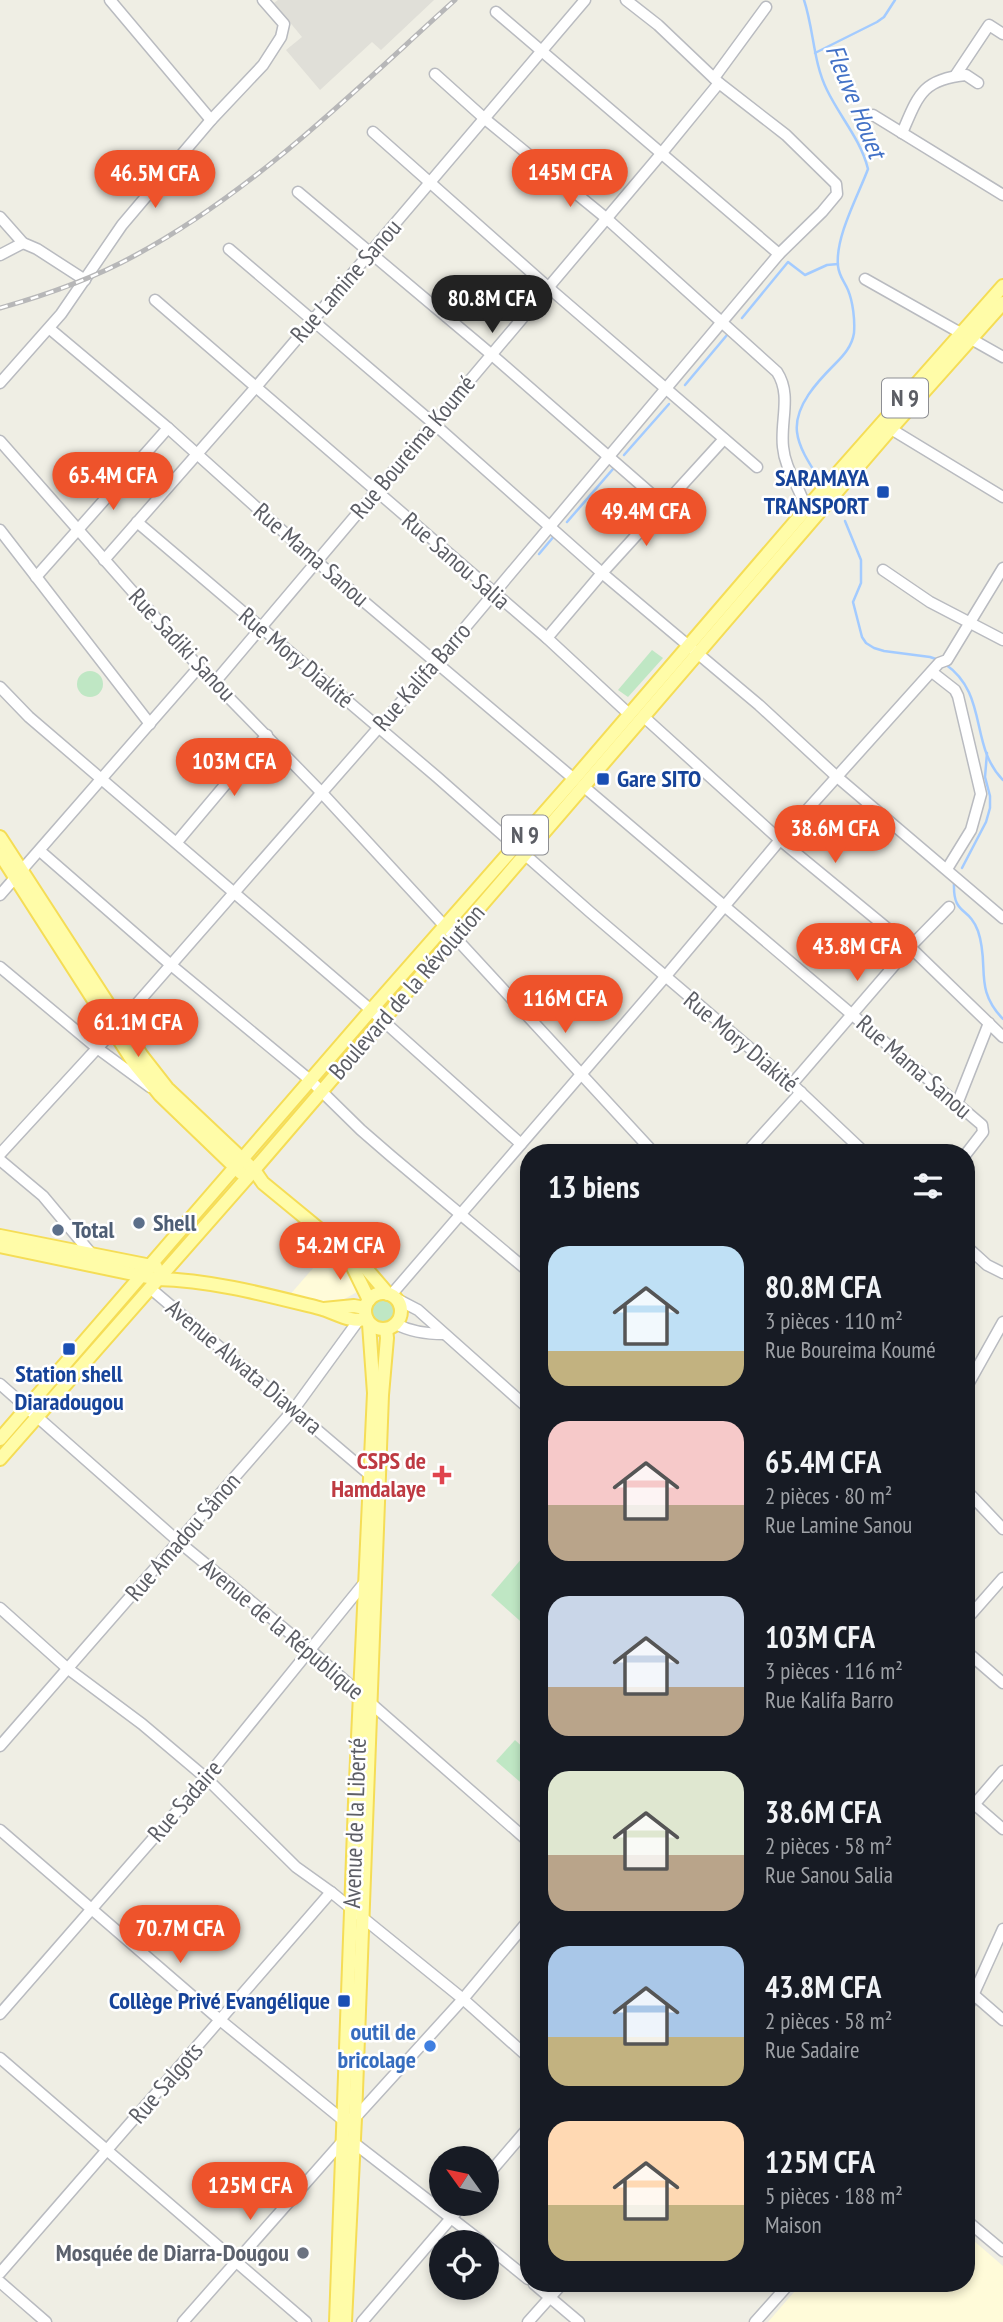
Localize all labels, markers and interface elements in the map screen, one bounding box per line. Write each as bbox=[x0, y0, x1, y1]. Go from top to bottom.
water label: Fleuve Houet bbox=[819, 39, 895, 165]
pin: 46.5M CFA bbox=[75, 150, 235, 210]
pin: 145M CFA bbox=[498, 150, 642, 209]
text: 145M CFA bbox=[528, 157, 612, 186]
text: 46.5M CFA bbox=[110, 158, 200, 187]
street label: Rue Lamine Sanou bbox=[283, 212, 408, 349]
pin: 80.8M CFA bbox=[412, 276, 572, 335]
text: 80.8M CFA bbox=[447, 283, 537, 312]
street label: Rue Boureima Koumé bbox=[343, 368, 482, 525]
road number: N 9 bbox=[882, 378, 928, 418]
pin: 65.4M CFA bbox=[33, 452, 193, 512]
text: 65.4M CFA bbox=[68, 460, 158, 489]
place label: SARAMAYA TRANSPORT bbox=[764, 462, 870, 521]
marker: SARAMAYA TRANSPORT bbox=[875, 484, 891, 500]
pin: 49.4M CFA bbox=[566, 489, 726, 548]
street label: Rue Mama Sanou bbox=[247, 496, 376, 613]
text: 49.4M CFA bbox=[601, 496, 691, 525]
street label: Rue Sanou Salia bbox=[396, 505, 517, 616]
street label: Rue Sadiki Sanou bbox=[122, 582, 243, 708]
street label: Rue Mory Diakité bbox=[232, 600, 360, 715]
street label: Rue Kalifa Barro bbox=[366, 616, 477, 737]
pin: 103M CFA bbox=[162, 738, 306, 798]
text: 103M CFA bbox=[192, 746, 276, 775]
place label: Gare SITO bbox=[617, 763, 701, 794]
marker: Gare SITO bbox=[595, 771, 611, 787]
pin: 38.6M CFA bbox=[755, 806, 915, 865]
text: 38.6M CFA bbox=[790, 813, 880, 842]
road number: N 9 bbox=[502, 816, 548, 855]
street label: Boulevard de la Révolution bbox=[322, 898, 491, 1086]
pin: 43.8M CFA bbox=[777, 923, 937, 983]
text: 43.8M CFA bbox=[812, 931, 902, 960]
pin: 116M CFA bbox=[493, 976, 637, 1035]
text: 116M CFA bbox=[523, 983, 607, 1012]
street label: Rue Mory Diakité bbox=[677, 984, 805, 1099]
pin: 61.1M CFA bbox=[58, 1000, 218, 1059]
text: 61.1M CFA bbox=[93, 1007, 183, 1036]
street label: Rue Mama Sanou bbox=[850, 1008, 979, 1125]
text: 13 biens bbox=[548, 1167, 640, 1206]
icon: filters bbox=[909, 1167, 947, 1205]
place label: Shell bbox=[153, 1207, 196, 1238]
place label: Total bbox=[72, 1214, 114, 1245]
marker: Shell bbox=[131, 1215, 147, 1231]
marker: Total bbox=[50, 1222, 66, 1238]
pin: 54.2M CFA bbox=[260, 1222, 420, 1282]
text: 54.2M CFA bbox=[295, 1230, 385, 1259]
text: 80.8M CFA bbox=[765, 1267, 881, 1306]
icon: home bbox=[604, 1274, 688, 1358]
street label: Avenue Alwata Diawara bbox=[160, 1292, 329, 1441]
text: 3 pièces · 110 m² bbox=[765, 1306, 903, 1335]
text: Rue Boureima Koumé bbox=[765, 1335, 936, 1364]
marker: Station shell Diaradougou bbox=[61, 1341, 77, 1357]
place label: Station shell Diaradougou bbox=[14, 1358, 124, 1417]
text: 65.4M CFA bbox=[765, 1442, 881, 1481]
place label: CSPS de Hamdalaye bbox=[331, 1445, 426, 1504]
icon: home bbox=[604, 1449, 688, 1533]
marker: CSPS de Hamdalaye bbox=[432, 1465, 452, 1485]
street label: Rue Amadou Sânon bbox=[118, 1466, 247, 1607]
text: 2 pièces · 80 m² bbox=[765, 1481, 892, 1510]
text: Rue Lamine Sanou bbox=[765, 1510, 912, 1539]
street label: Avenue de la République bbox=[194, 1551, 371, 1706]
text: 103M CFA bbox=[765, 1617, 875, 1656]
icon: home bbox=[604, 1624, 688, 1708]
text: 3 pièces · 116 m² bbox=[765, 1656, 903, 1685]
text: Rue Kalifa Barro bbox=[765, 1685, 893, 1714]
street label: Avenue de la Liberté bbox=[336, 1737, 373, 1909]
street label: Rue Sadaire bbox=[141, 1753, 229, 1848]
text: 38.6M CFA bbox=[765, 1792, 881, 1831]
icon: home bbox=[604, 1799, 688, 1883]
text: 2 pièces · 58 m² bbox=[765, 1831, 892, 1860]
text: Rue Sanou Salia bbox=[765, 1860, 893, 1889]
pin: 70.7M CFA bbox=[100, 1906, 260, 1965]
text: 70.7M CFA bbox=[135, 1913, 225, 1942]
text: 43.8M CFA bbox=[765, 1967, 881, 2006]
icon: home bbox=[604, 1974, 688, 2058]
place label: Collège Privé Evangélique bbox=[109, 1985, 330, 2016]
marker: Collège Privé Evangélique bbox=[336, 1993, 352, 2009]
text: 2 pièces · 58 m² bbox=[765, 2006, 892, 2035]
place label: outil de bricolage bbox=[338, 2016, 416, 2075]
text: Rue Sadaire bbox=[765, 2035, 859, 2064]
street label: Rue Salgots bbox=[122, 2036, 209, 2130]
marker: outil de bricolage bbox=[422, 2038, 438, 2054]
text: 125M CFA bbox=[765, 2142, 875, 2181]
north arrow bbox=[429, 2146, 499, 2216]
map controls bbox=[429, 2146, 499, 2300]
icon: home bbox=[604, 2149, 688, 2233]
pin: 125M CFA bbox=[178, 2162, 322, 2222]
text: 125M CFA bbox=[208, 2170, 292, 2199]
text: 5 pièces · 188 m² bbox=[765, 2181, 903, 2210]
text: Maison bbox=[765, 2210, 822, 2239]
button: locate bbox=[429, 2230, 499, 2300]
place label: Mosquée de Diarra-Dougou bbox=[56, 2237, 289, 2268]
marker: Mosquée de Diarra-Dougou bbox=[295, 2245, 311, 2261]

